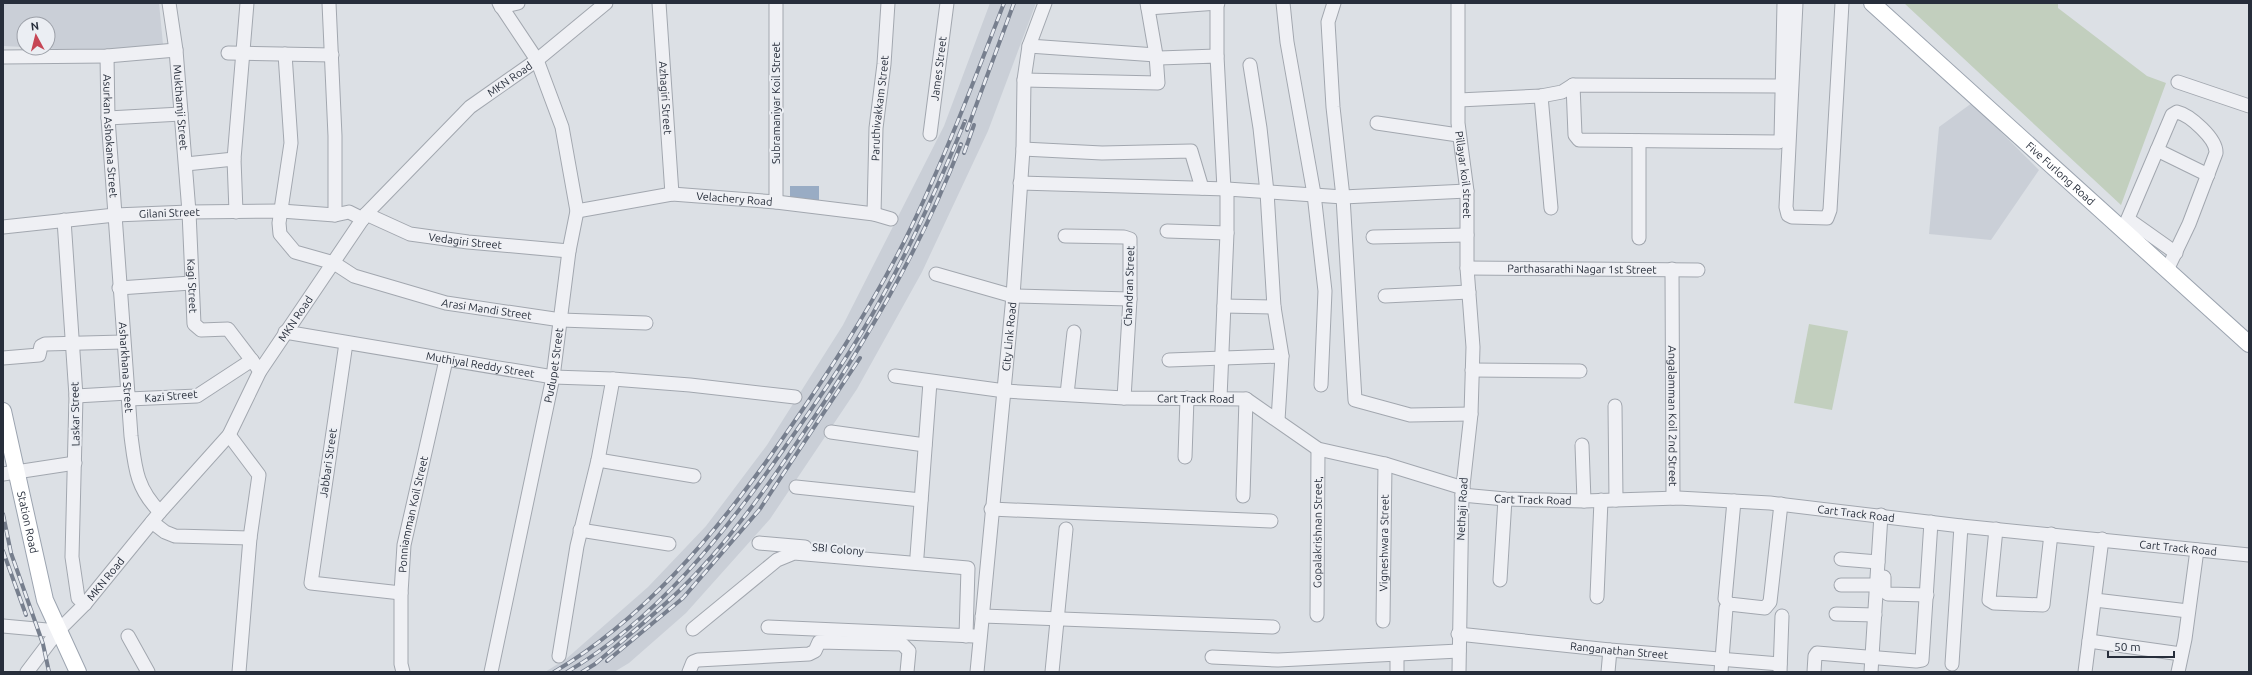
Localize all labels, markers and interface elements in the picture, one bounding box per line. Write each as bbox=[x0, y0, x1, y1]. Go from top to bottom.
north arrow bbox=[16, 16, 56, 56]
text: N bbox=[30, 20, 40, 33]
street label: James Street bbox=[928, 35, 949, 101]
street label: Subramaniyar Koil Street bbox=[770, 41, 782, 164]
street label: Paruthivakkam Street bbox=[869, 54, 891, 161]
street label: MKN Road bbox=[485, 59, 535, 99]
street label: Azhagiri Street bbox=[657, 61, 674, 136]
street label: Mukthamji Street bbox=[171, 64, 190, 151]
street label: Asurkan Ashokana Street bbox=[101, 74, 120, 199]
street label: Pillayar koil street bbox=[1453, 130, 1473, 219]
street label: Five Furlong Road bbox=[2024, 139, 2097, 207]
street label: Velachery Road bbox=[696, 190, 773, 208]
street label: Gilani Street bbox=[139, 206, 200, 220]
street label: Vedagiri Street bbox=[428, 231, 503, 251]
street label: Chandran Street bbox=[1122, 245, 1136, 327]
street label: Kagi Street bbox=[185, 258, 200, 314]
street label: Parthasarathi Nagar 1st Street bbox=[1507, 262, 1657, 276]
street label: MKN Road bbox=[276, 294, 315, 344]
street label: Arasi Mandi Street bbox=[440, 296, 533, 322]
street label: City Link Road bbox=[1000, 301, 1018, 372]
street label: Asharkhana Street bbox=[117, 322, 135, 414]
street label: Pudupet Street bbox=[542, 327, 565, 404]
street label: Angalamman Koil 2nd Street bbox=[1666, 346, 1679, 487]
street label: Muthiyal Reddy Street bbox=[425, 350, 536, 380]
street label: Laskar Street bbox=[68, 381, 82, 446]
street label: Kazi Street bbox=[144, 388, 199, 404]
street label: Cart Track Road bbox=[1157, 392, 1235, 405]
street label: Jabbari Street bbox=[317, 427, 339, 498]
street label: Ponniamman Koil Street bbox=[396, 454, 430, 573]
street label: Gopalakrishnan Street, bbox=[1311, 476, 1324, 588]
street label: Nethaji Road bbox=[1454, 477, 1470, 541]
street label: Station Road bbox=[15, 490, 40, 555]
street label: Cart Track Road bbox=[1493, 492, 1572, 507]
street label: Vigneshwara Street bbox=[1377, 494, 1391, 592]
street label: Cart Track Road bbox=[1817, 503, 1895, 524]
street label: Cart Track Road bbox=[2139, 538, 2217, 558]
street label: SBI Colony bbox=[812, 541, 865, 557]
street label: MKN Road bbox=[84, 555, 127, 603]
scale bar bbox=[2108, 633, 2174, 659]
street label: Ranganathan Street bbox=[1569, 640, 1669, 661]
text: 50 m bbox=[2114, 640, 2141, 653]

